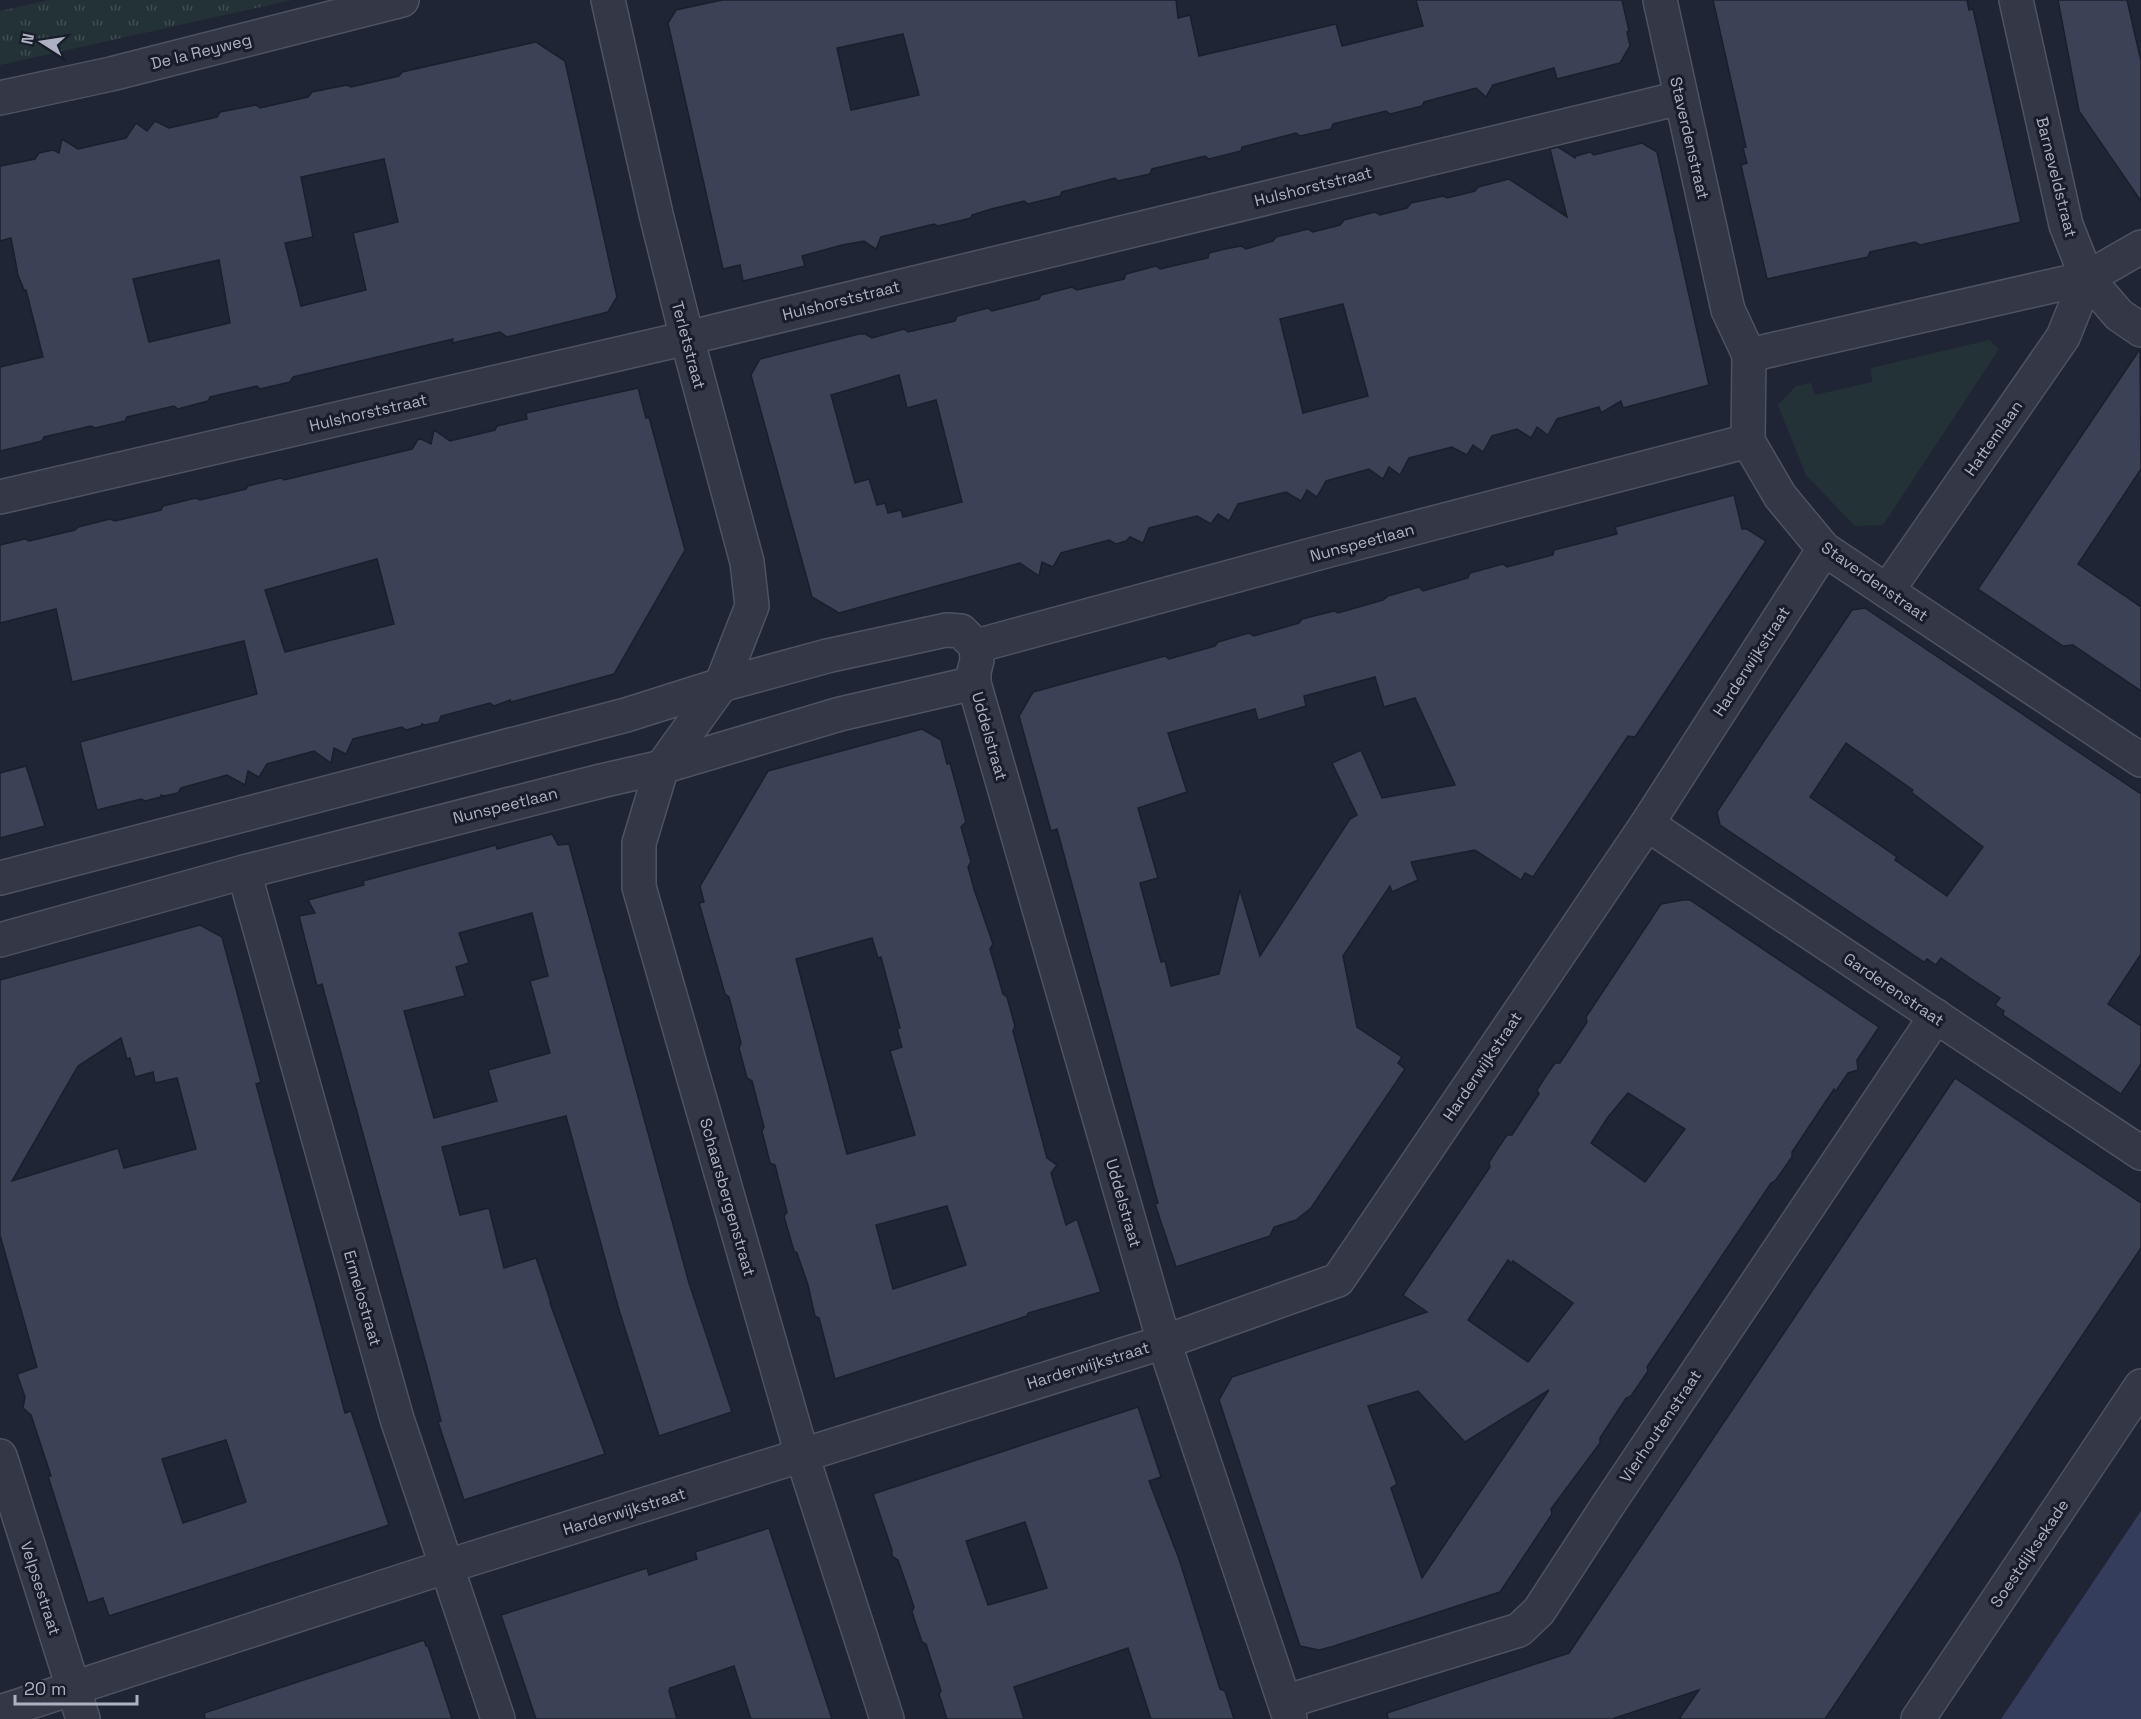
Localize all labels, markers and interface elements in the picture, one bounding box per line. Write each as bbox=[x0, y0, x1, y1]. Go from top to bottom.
north arrow bbox=[12, 12, 72, 72]
street label: De la Reyweg bbox=[149, 29, 254, 74]
text: N bbox=[16, 32, 39, 46]
street label: Staverdenstraat bbox=[1665, 75, 1714, 202]
street label: Barneveldstraat bbox=[2031, 115, 2082, 240]
street label: Hulshorststraat bbox=[1252, 162, 1374, 211]
street label: Hulshorststraat bbox=[780, 276, 902, 325]
street label: Terletstraat bbox=[667, 299, 710, 391]
street label: Hulshorststraat bbox=[307, 389, 429, 436]
street label: Hattemlaan bbox=[1960, 396, 2027, 480]
street label: Nunspeetlaan bbox=[1308, 518, 1417, 566]
street label: Staverdenstraat bbox=[1817, 537, 1932, 626]
street label: Harderwijkstraat bbox=[1708, 602, 1795, 720]
street label: Uddelstraat bbox=[967, 689, 1012, 783]
street label: Nunspeetlaan bbox=[451, 782, 560, 829]
street label: Garderenstraat bbox=[1839, 948, 1948, 1031]
street label: Harderwijkstraat bbox=[1438, 1008, 1527, 1125]
street label: Schaarsbergenstraat bbox=[695, 1116, 760, 1279]
street label: Uddelstraat bbox=[1101, 1156, 1146, 1250]
street label: Ermelostraat bbox=[339, 1248, 386, 1348]
street label: Harderwijkstraat bbox=[1024, 1337, 1152, 1394]
street label: Vierhoutenstraat bbox=[1615, 1366, 1706, 1487]
street label: Harderwijkstraat bbox=[560, 1483, 688, 1540]
street label: Soestdijksekade bbox=[1985, 1495, 2073, 1611]
street label: Velpsestraat bbox=[15, 1539, 66, 1638]
scale bar bbox=[15, 1668, 136, 1706]
text: 20 m bbox=[24, 1677, 67, 1700]

